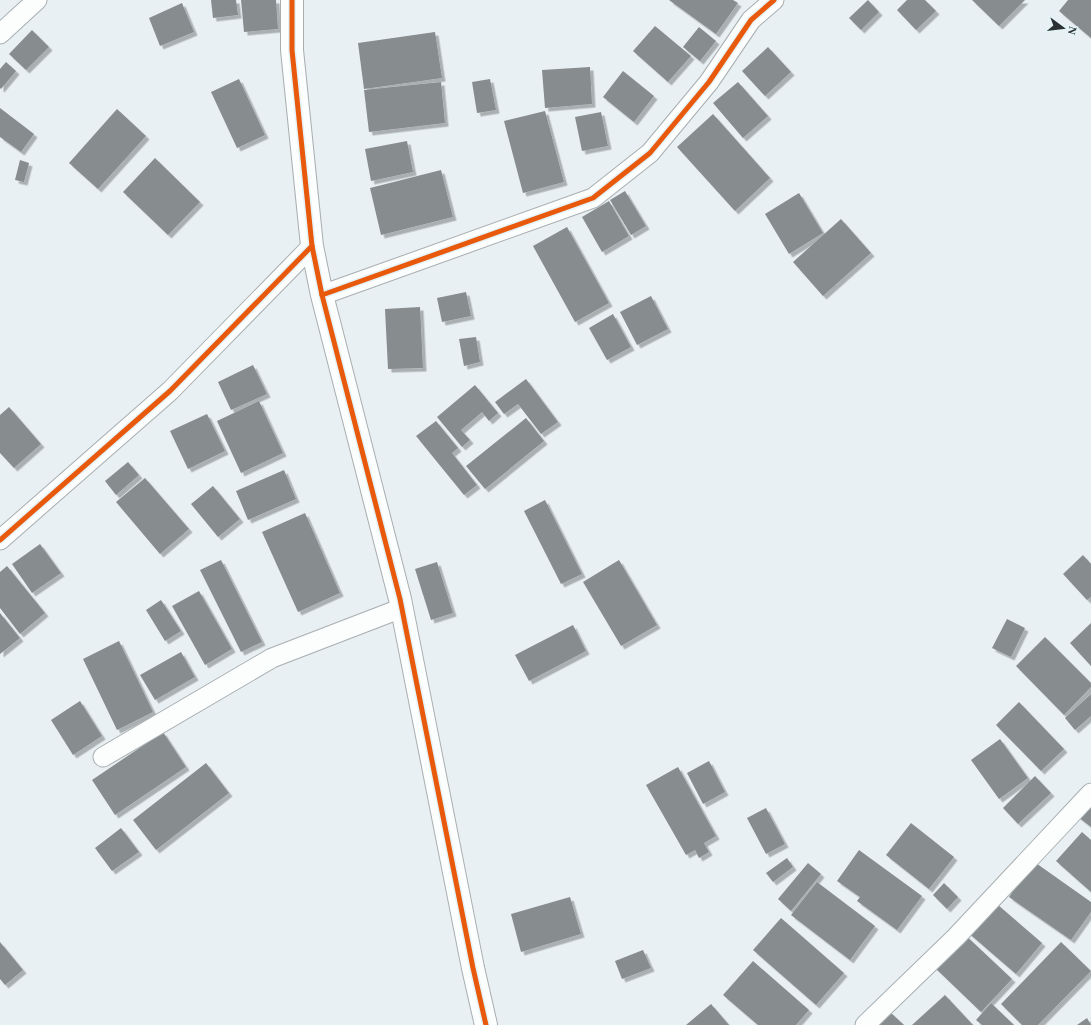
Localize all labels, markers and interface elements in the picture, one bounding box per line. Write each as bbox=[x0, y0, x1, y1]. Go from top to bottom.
north arrow bbox=[1043, 8, 1083, 48]
text: N bbox=[1066, 25, 1079, 36]

